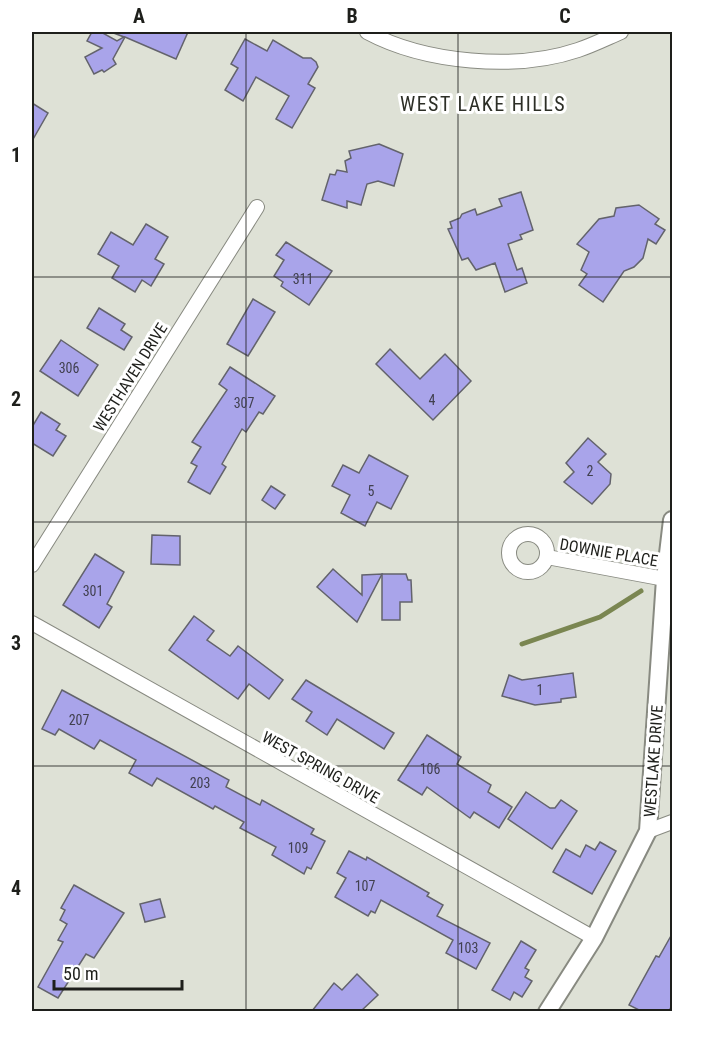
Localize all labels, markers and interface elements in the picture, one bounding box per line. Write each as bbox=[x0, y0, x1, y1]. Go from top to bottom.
text: A bbox=[133, 4, 145, 28]
text: B bbox=[346, 4, 358, 28]
text: C bbox=[559, 4, 571, 28]
district label: WEST LAKE HILLS bbox=[400, 92, 566, 116]
text: 1 bbox=[11, 143, 21, 167]
house number: 311 bbox=[293, 271, 313, 287]
street label: WESTHAVEN DRIVE bbox=[89, 319, 171, 435]
house number: 306 bbox=[59, 360, 79, 376]
text: 2 bbox=[11, 387, 21, 411]
house number: 4 bbox=[429, 392, 436, 408]
house number: 307 bbox=[234, 395, 254, 411]
house number: 2 bbox=[587, 463, 594, 479]
house number: 5 bbox=[368, 483, 375, 499]
street label: DOWNIE PLACE bbox=[558, 535, 659, 570]
house number: 301 bbox=[83, 583, 103, 599]
text: 3 bbox=[11, 631, 21, 655]
house number: 1 bbox=[537, 682, 543, 698]
street label: WESTLAKE DRIVE bbox=[640, 704, 667, 818]
house number: 207 bbox=[69, 712, 89, 728]
street label: WEST SPRING DRIVE bbox=[259, 727, 383, 808]
house number: 106 bbox=[420, 761, 440, 777]
house number: 203 bbox=[190, 775, 210, 791]
house number: 109 bbox=[288, 840, 308, 856]
text: 4 bbox=[11, 876, 21, 900]
house number: 107 bbox=[355, 878, 375, 894]
house number: 103 bbox=[458, 940, 478, 956]
scale bar bbox=[54, 953, 182, 991]
text: 50 m bbox=[63, 963, 98, 984]

